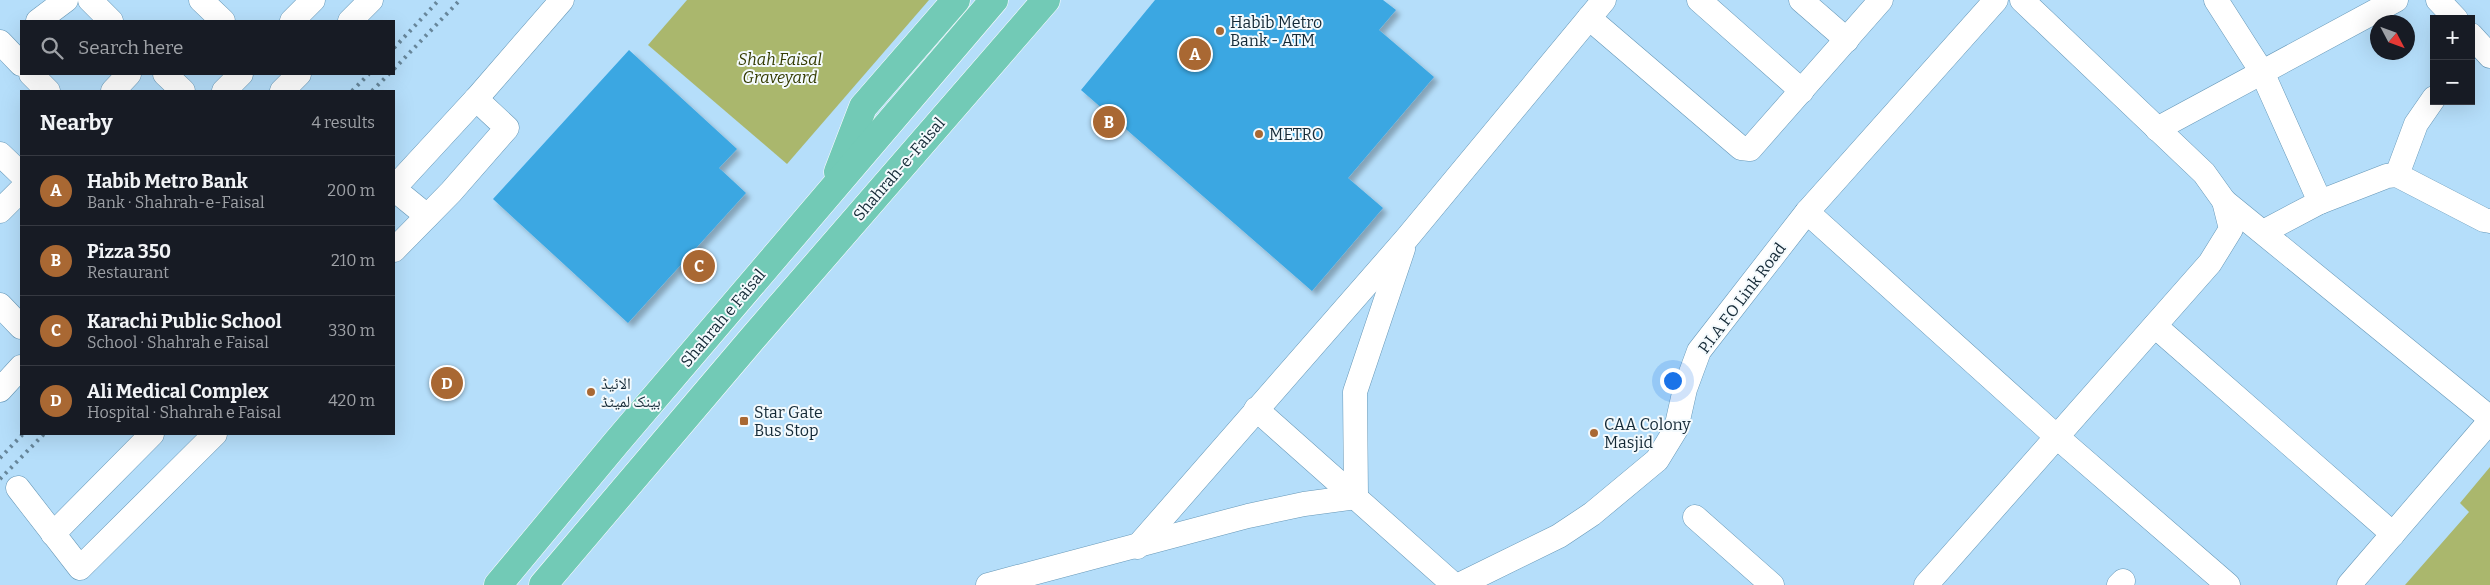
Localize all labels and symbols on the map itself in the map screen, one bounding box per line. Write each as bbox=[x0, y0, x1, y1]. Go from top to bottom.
place label: Habib Metro Bank - ATM bbox=[1230, 13, 1322, 50]
north arrow bbox=[2370, 15, 2415, 60]
marker: Habib Metro Bank - ATM bbox=[1214, 25, 1226, 37]
pin: A bbox=[1179, 35, 1211, 73]
park label: Shah Faisal Graveyard bbox=[738, 50, 822, 87]
pin: B bbox=[1093, 103, 1125, 141]
street label: Shahrah-e-Faisal bbox=[849, 113, 949, 224]
place label: METRO bbox=[1269, 125, 1324, 144]
marker: METRO bbox=[1253, 128, 1265, 140]
street label: P.I.A F.O Link Road bbox=[1694, 239, 1790, 357]
pin: C bbox=[683, 247, 715, 285]
street label: Shahrah e Faisal bbox=[677, 265, 770, 371]
pin: D bbox=[431, 364, 463, 402]
your location bbox=[1660, 368, 1686, 394]
place label: الائیڈ بینک لمیٹڈ bbox=[601, 374, 661, 411]
marker: الائیڈ بینک لمیٹڈ bbox=[585, 386, 597, 398]
place label: Star Gate Bus Stop bbox=[754, 403, 823, 440]
marker: Star Gate Bus Stop bbox=[738, 415, 750, 427]
place label: CAA Colony Masjid bbox=[1604, 415, 1691, 452]
marker: CAA Colony Masjid bbox=[1588, 427, 1600, 439]

